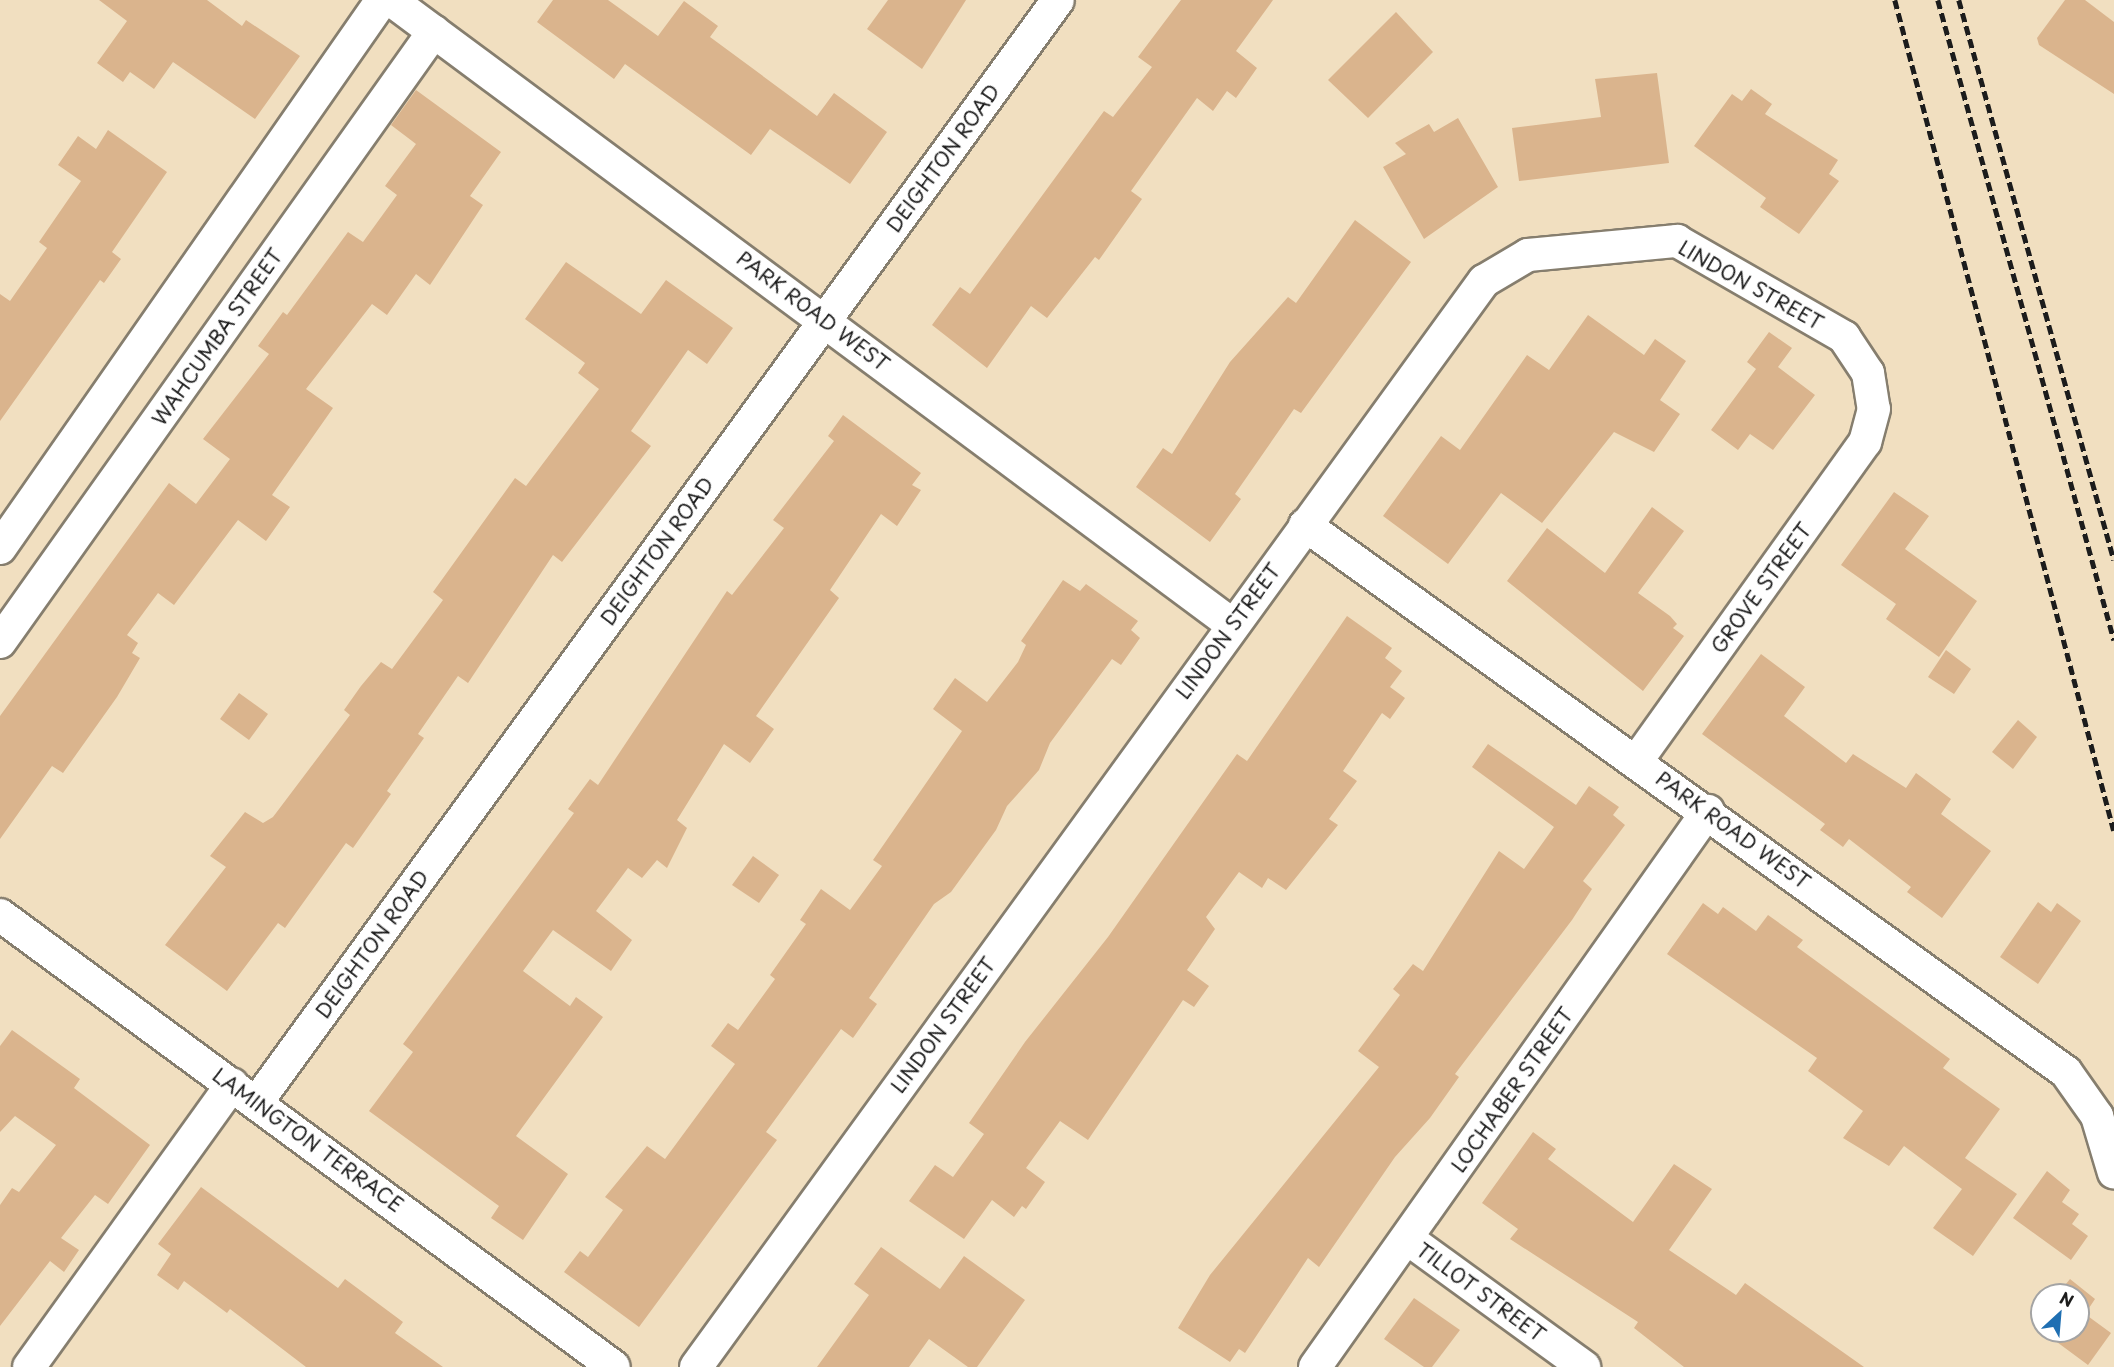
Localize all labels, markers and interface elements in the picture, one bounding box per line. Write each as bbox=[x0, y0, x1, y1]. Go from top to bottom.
street label: DEIGHTON ROAD bbox=[881, 79, 1005, 237]
street label: LINDON STREET bbox=[1673, 235, 1829, 335]
street label: WAHCUMBA STREET bbox=[146, 243, 288, 431]
street label: PARK ROAD WEST bbox=[731, 245, 895, 377]
street label: DEIGHTON ROAD bbox=[595, 472, 719, 630]
street label: GROVE STREET bbox=[1705, 518, 1817, 658]
street label: LINDON STREET bbox=[1170, 557, 1286, 705]
street label: PARK ROAD WEST bbox=[1650, 765, 1816, 895]
street label: DEIGHTON ROAD bbox=[310, 865, 434, 1023]
street label: LINDON STREET bbox=[885, 951, 1001, 1099]
street label: LOCHABER STREET bbox=[1446, 1002, 1578, 1178]
street label: LAMINGTON TERRACE bbox=[208, 1063, 408, 1217]
street label: TILLOT STREET bbox=[1411, 1236, 1551, 1348]
north arrow bbox=[2030, 1283, 2090, 1343]
text: N bbox=[2056, 1285, 2078, 1312]

